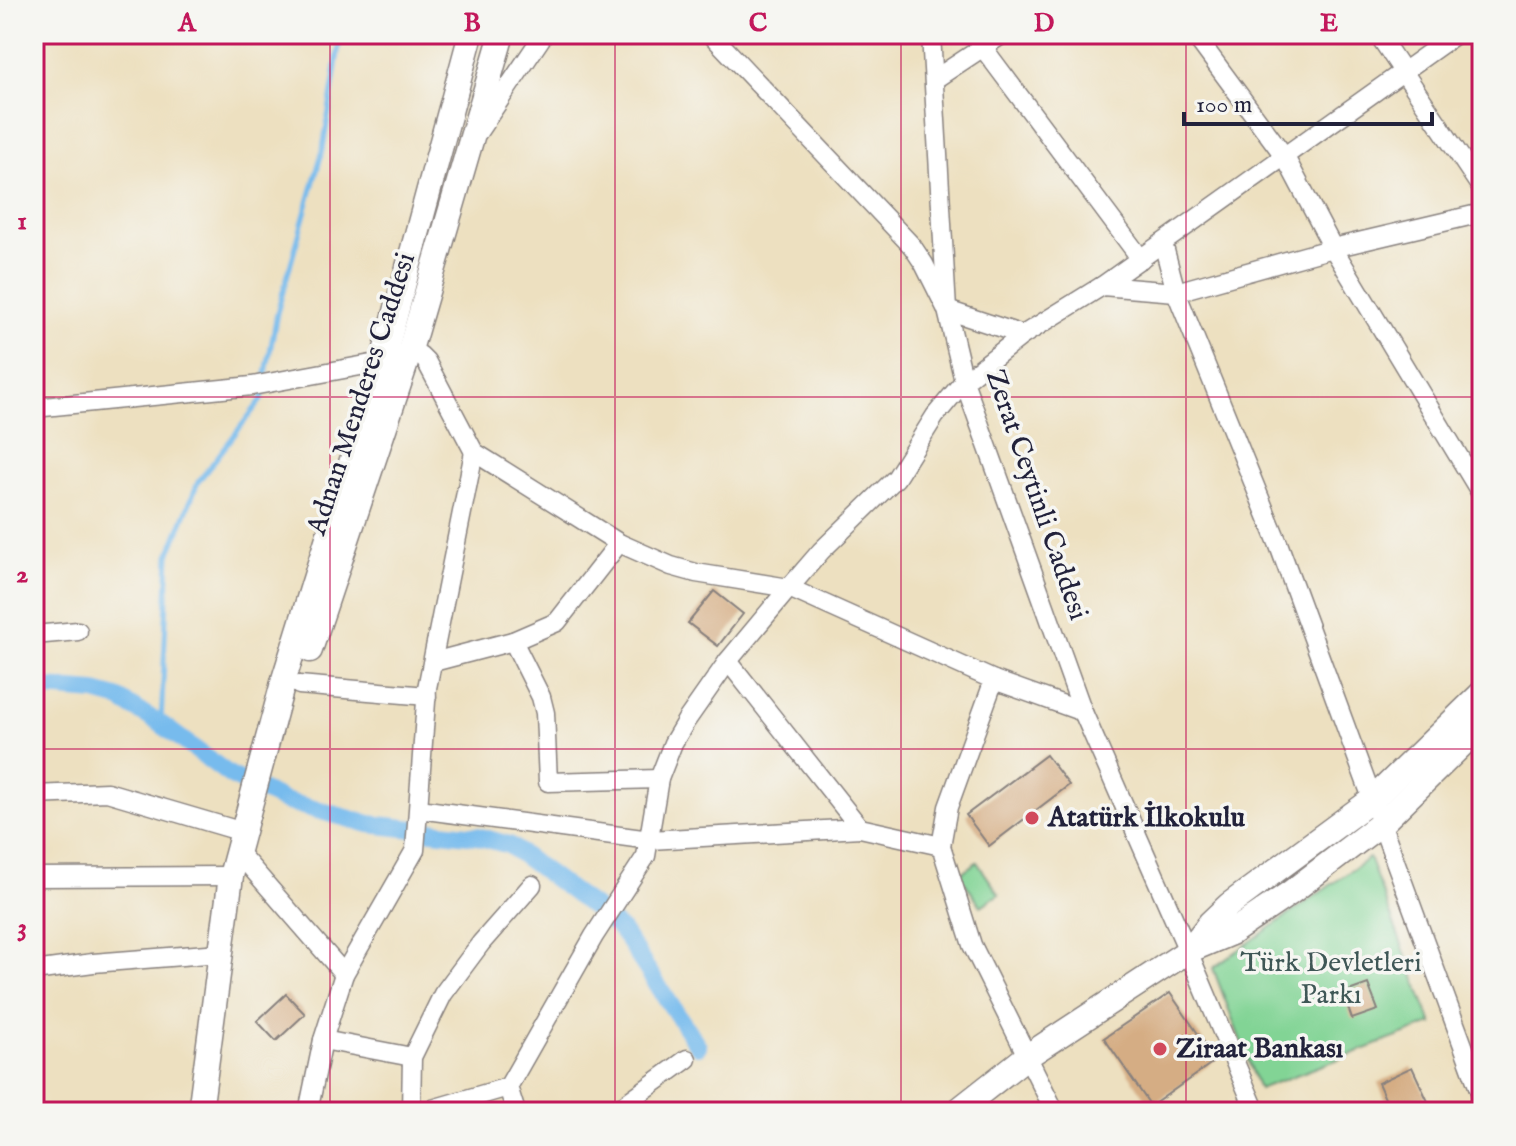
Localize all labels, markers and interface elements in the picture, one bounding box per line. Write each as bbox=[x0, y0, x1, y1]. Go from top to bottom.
text: A bbox=[177, 7, 197, 40]
text: B bbox=[463, 7, 481, 40]
text: C bbox=[749, 7, 768, 40]
text: D bbox=[1034, 7, 1055, 40]
text: E bbox=[1320, 7, 1338, 40]
scale bar bbox=[1184, 76, 1432, 126]
text: 100 m bbox=[1196, 90, 1252, 121]
text: 1 bbox=[17, 205, 27, 238]
street label: Adnan Menderes Caddesi bbox=[300, 248, 424, 541]
street label: Zerat Ceytinli Caddesi bbox=[977, 365, 1095, 625]
text: 2 bbox=[16, 558, 28, 591]
place label: Atatürk İlkokulu bbox=[1047, 800, 1245, 836]
marker: Atatürk İlkokulu bbox=[1023, 809, 1041, 827]
text: 3 bbox=[17, 911, 27, 944]
park label: Türk Devletleri Parkı bbox=[1240, 946, 1422, 1013]
place label: Ziraat Bankası bbox=[1176, 1032, 1344, 1067]
marker: Ziraat Bankası bbox=[1151, 1040, 1169, 1058]

